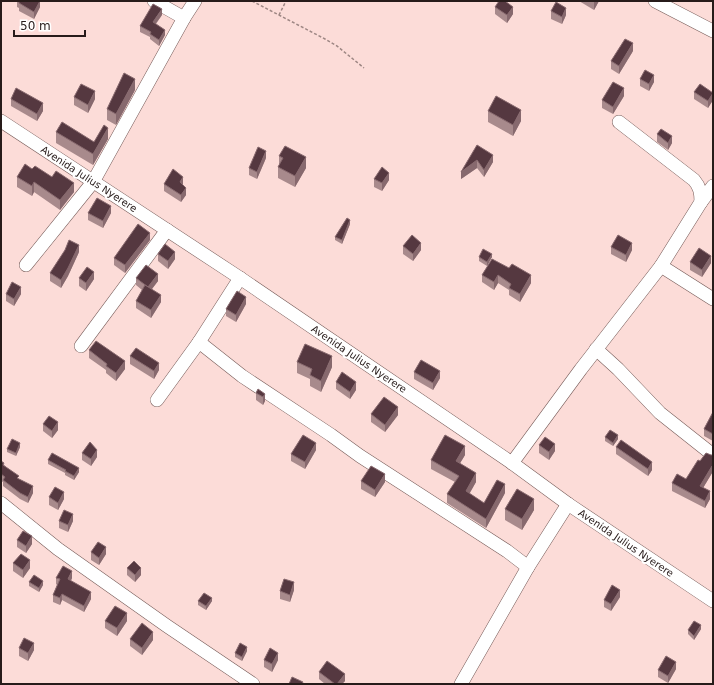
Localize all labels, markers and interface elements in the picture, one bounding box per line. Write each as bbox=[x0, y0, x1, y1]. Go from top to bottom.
scale bar bbox=[14, 12, 85, 38]
text: 50 m bbox=[20, 19, 51, 33]
street label: Avenida Julius Nyerere bbox=[39, 144, 139, 214]
street label: Avenida Julius Nyerere bbox=[309, 323, 409, 395]
street label: Avenida Julius Nyerere bbox=[576, 507, 676, 579]

